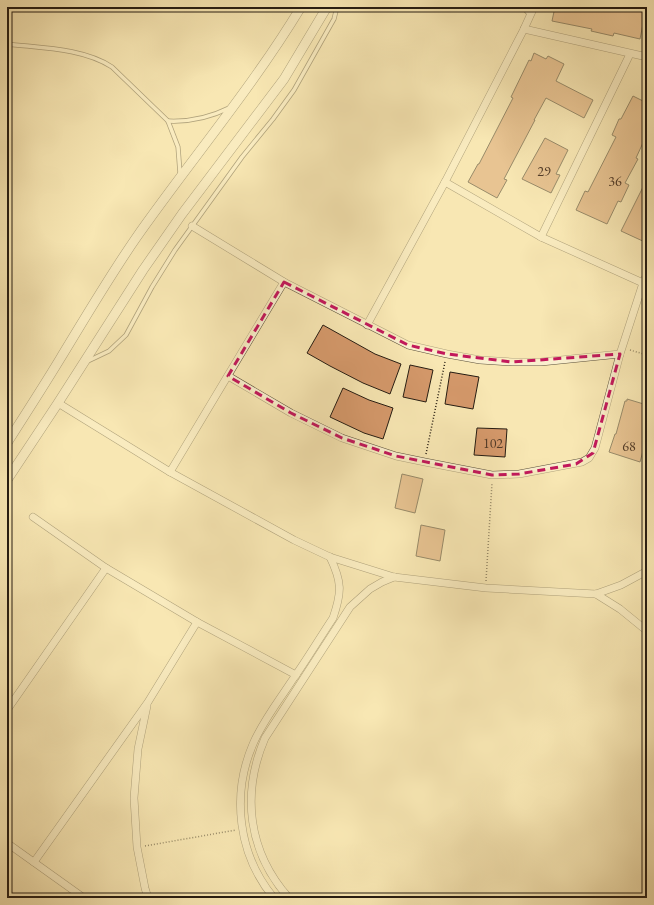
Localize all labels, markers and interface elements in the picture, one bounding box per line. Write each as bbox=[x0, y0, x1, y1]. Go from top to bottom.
house number: 29 bbox=[537, 162, 551, 180]
house number: 36 bbox=[608, 172, 622, 190]
house number: 102 bbox=[483, 434, 503, 452]
house number: 68 bbox=[622, 437, 636, 455]

